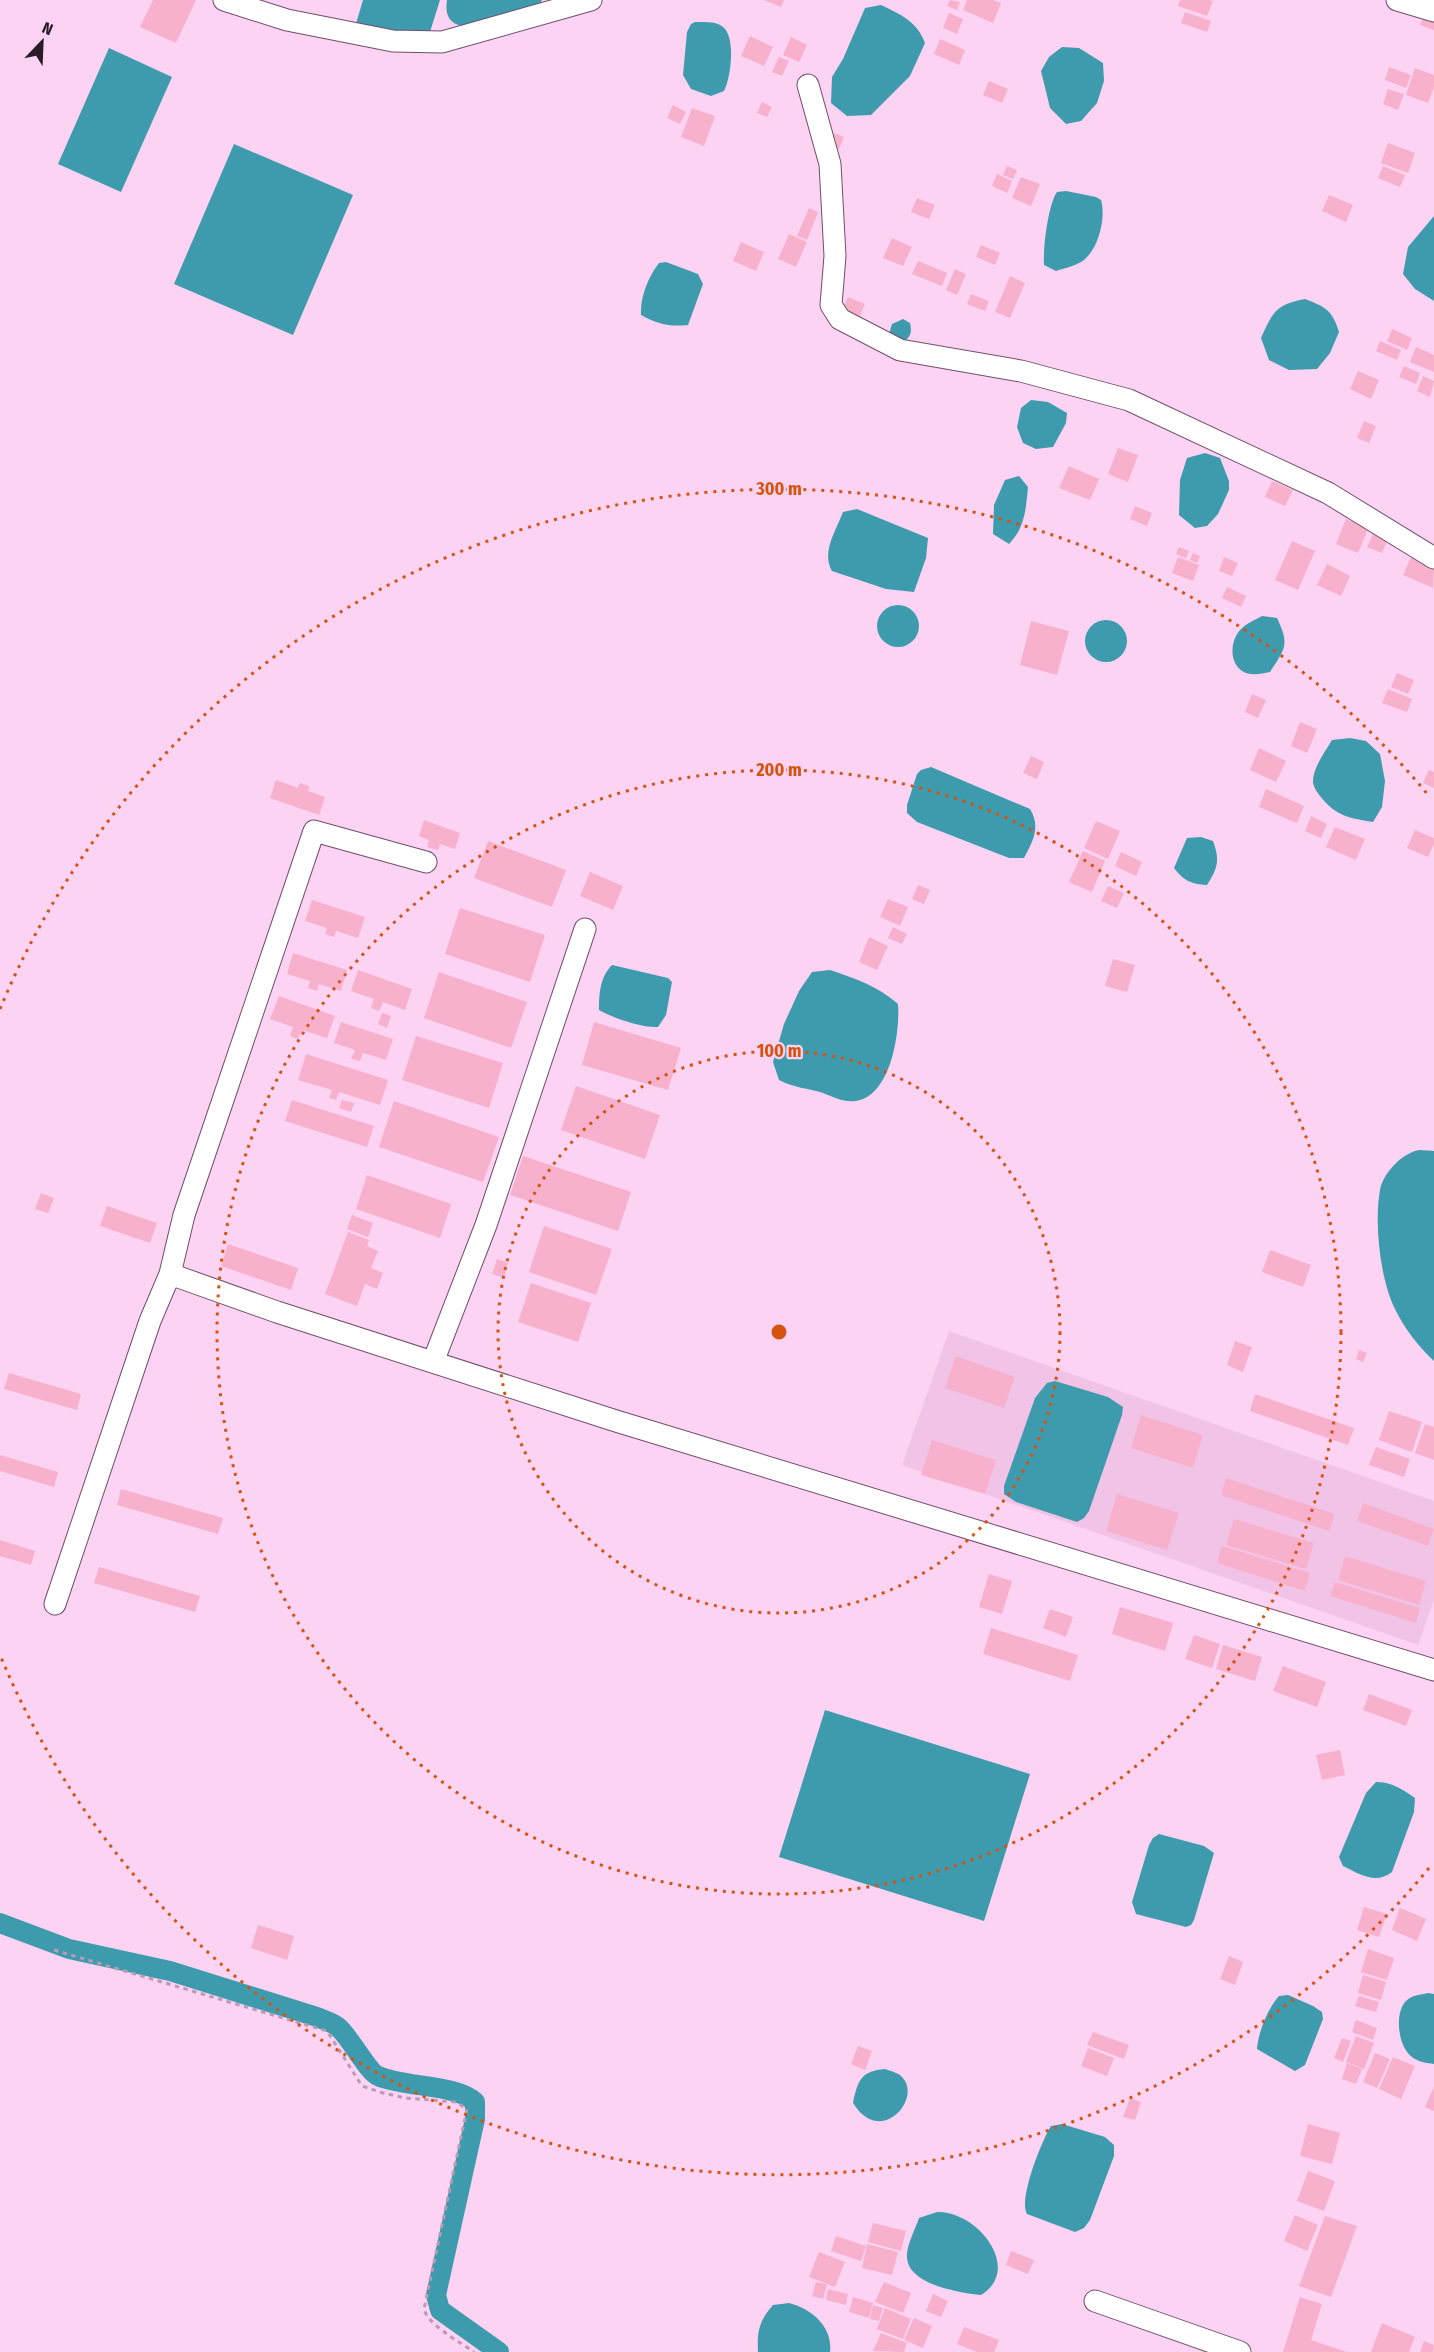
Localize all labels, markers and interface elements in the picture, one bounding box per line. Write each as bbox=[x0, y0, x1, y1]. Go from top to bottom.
north arrow bbox=[12, 12, 72, 72]
text: N bbox=[40, 18, 56, 39]
text: 300 m bbox=[755, 478, 802, 500]
text: 200 m bbox=[755, 759, 802, 781]
text: 100 m bbox=[757, 1040, 801, 1062]
centre of rings bbox=[769, 1322, 789, 1342]

